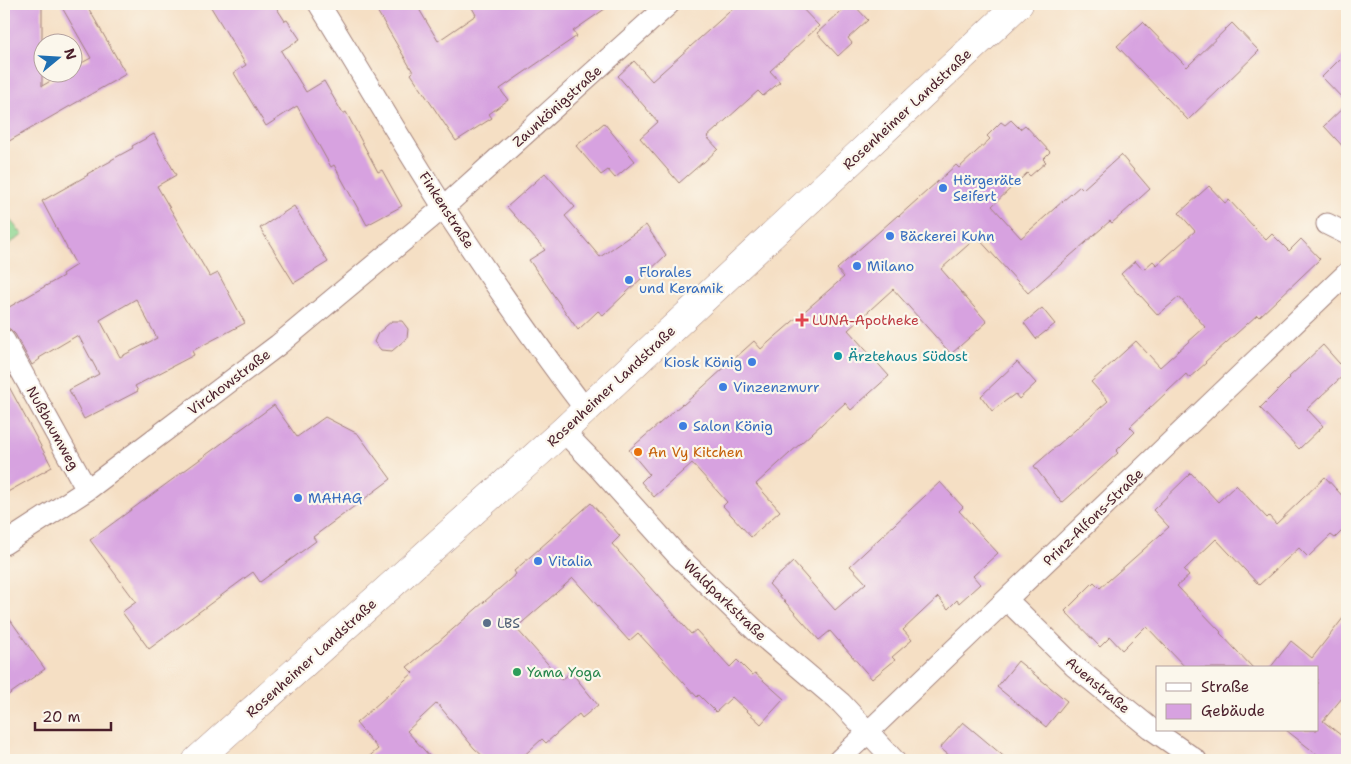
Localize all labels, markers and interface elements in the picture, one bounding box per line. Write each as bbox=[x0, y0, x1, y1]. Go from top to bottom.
north arrow bbox=[32, 32, 82, 82]
street label: Rosenheimer Landstraße bbox=[839, 45, 975, 173]
text: N bbox=[60, 46, 81, 62]
street label: Zaunkönigstraße bbox=[509, 61, 605, 151]
street label: Finkenstraße bbox=[416, 168, 479, 252]
place label: Hörgeräte Seifert bbox=[953, 171, 1022, 205]
marker: Hörgeräte Seifert bbox=[937, 182, 949, 194]
place label: Bäckerei Kuhn bbox=[900, 227, 995, 245]
marker: Bäckerei Kuhn bbox=[884, 230, 896, 242]
place label: Milano bbox=[867, 257, 914, 275]
marker: Milano bbox=[851, 260, 863, 272]
place label: Florales und Keramik bbox=[639, 263, 724, 297]
marker: Florales und Keramik bbox=[623, 274, 635, 286]
place label: LUNA-Apotheke bbox=[812, 311, 919, 329]
marker: LUNA-Apotheke bbox=[796, 314, 808, 326]
street label: Rosenheimer Landstraße bbox=[543, 322, 679, 450]
street label: Virchowstraße bbox=[184, 345, 274, 419]
place label: Ärztehaus Südost bbox=[848, 347, 968, 365]
marker: Ärztehaus Südost bbox=[832, 350, 844, 362]
place label: Kiosk König bbox=[664, 353, 742, 371]
marker: Kiosk König bbox=[746, 356, 758, 368]
place label: Vinzenzmurr bbox=[733, 378, 820, 396]
marker: Vinzenzmurr bbox=[717, 381, 729, 393]
street label: Nußbaumweg bbox=[23, 383, 83, 473]
place label: Salon König bbox=[693, 417, 773, 435]
marker: Salon König bbox=[677, 420, 689, 432]
place label: An Vy Kitchen bbox=[648, 443, 744, 461]
marker: An Vy Kitchen bbox=[632, 446, 644, 458]
street label: Prinz-Alfons-Straße bbox=[1039, 464, 1147, 570]
place label: MAHAG bbox=[308, 489, 363, 507]
marker: MAHAG bbox=[292, 492, 304, 504]
place label: Vitalia bbox=[548, 552, 593, 570]
marker: Vitalia bbox=[532, 555, 544, 567]
street label: Waldparkstraße bbox=[680, 556, 770, 644]
street label: Rosenheimer Landstraße bbox=[242, 595, 380, 721]
place label: LBS bbox=[497, 614, 520, 632]
marker: LBS bbox=[481, 617, 493, 629]
street label: Auenstraße bbox=[1062, 653, 1134, 717]
place label: Yama Yoga bbox=[527, 663, 601, 681]
marker: Yama Yoga bbox=[511, 666, 523, 678]
legend bbox=[1156, 666, 1318, 732]
text: Straße bbox=[1201, 677, 1249, 697]
scale bar bbox=[35, 699, 111, 731]
text: Gebäude bbox=[1201, 701, 1265, 721]
text: 20 m bbox=[42, 707, 81, 727]

